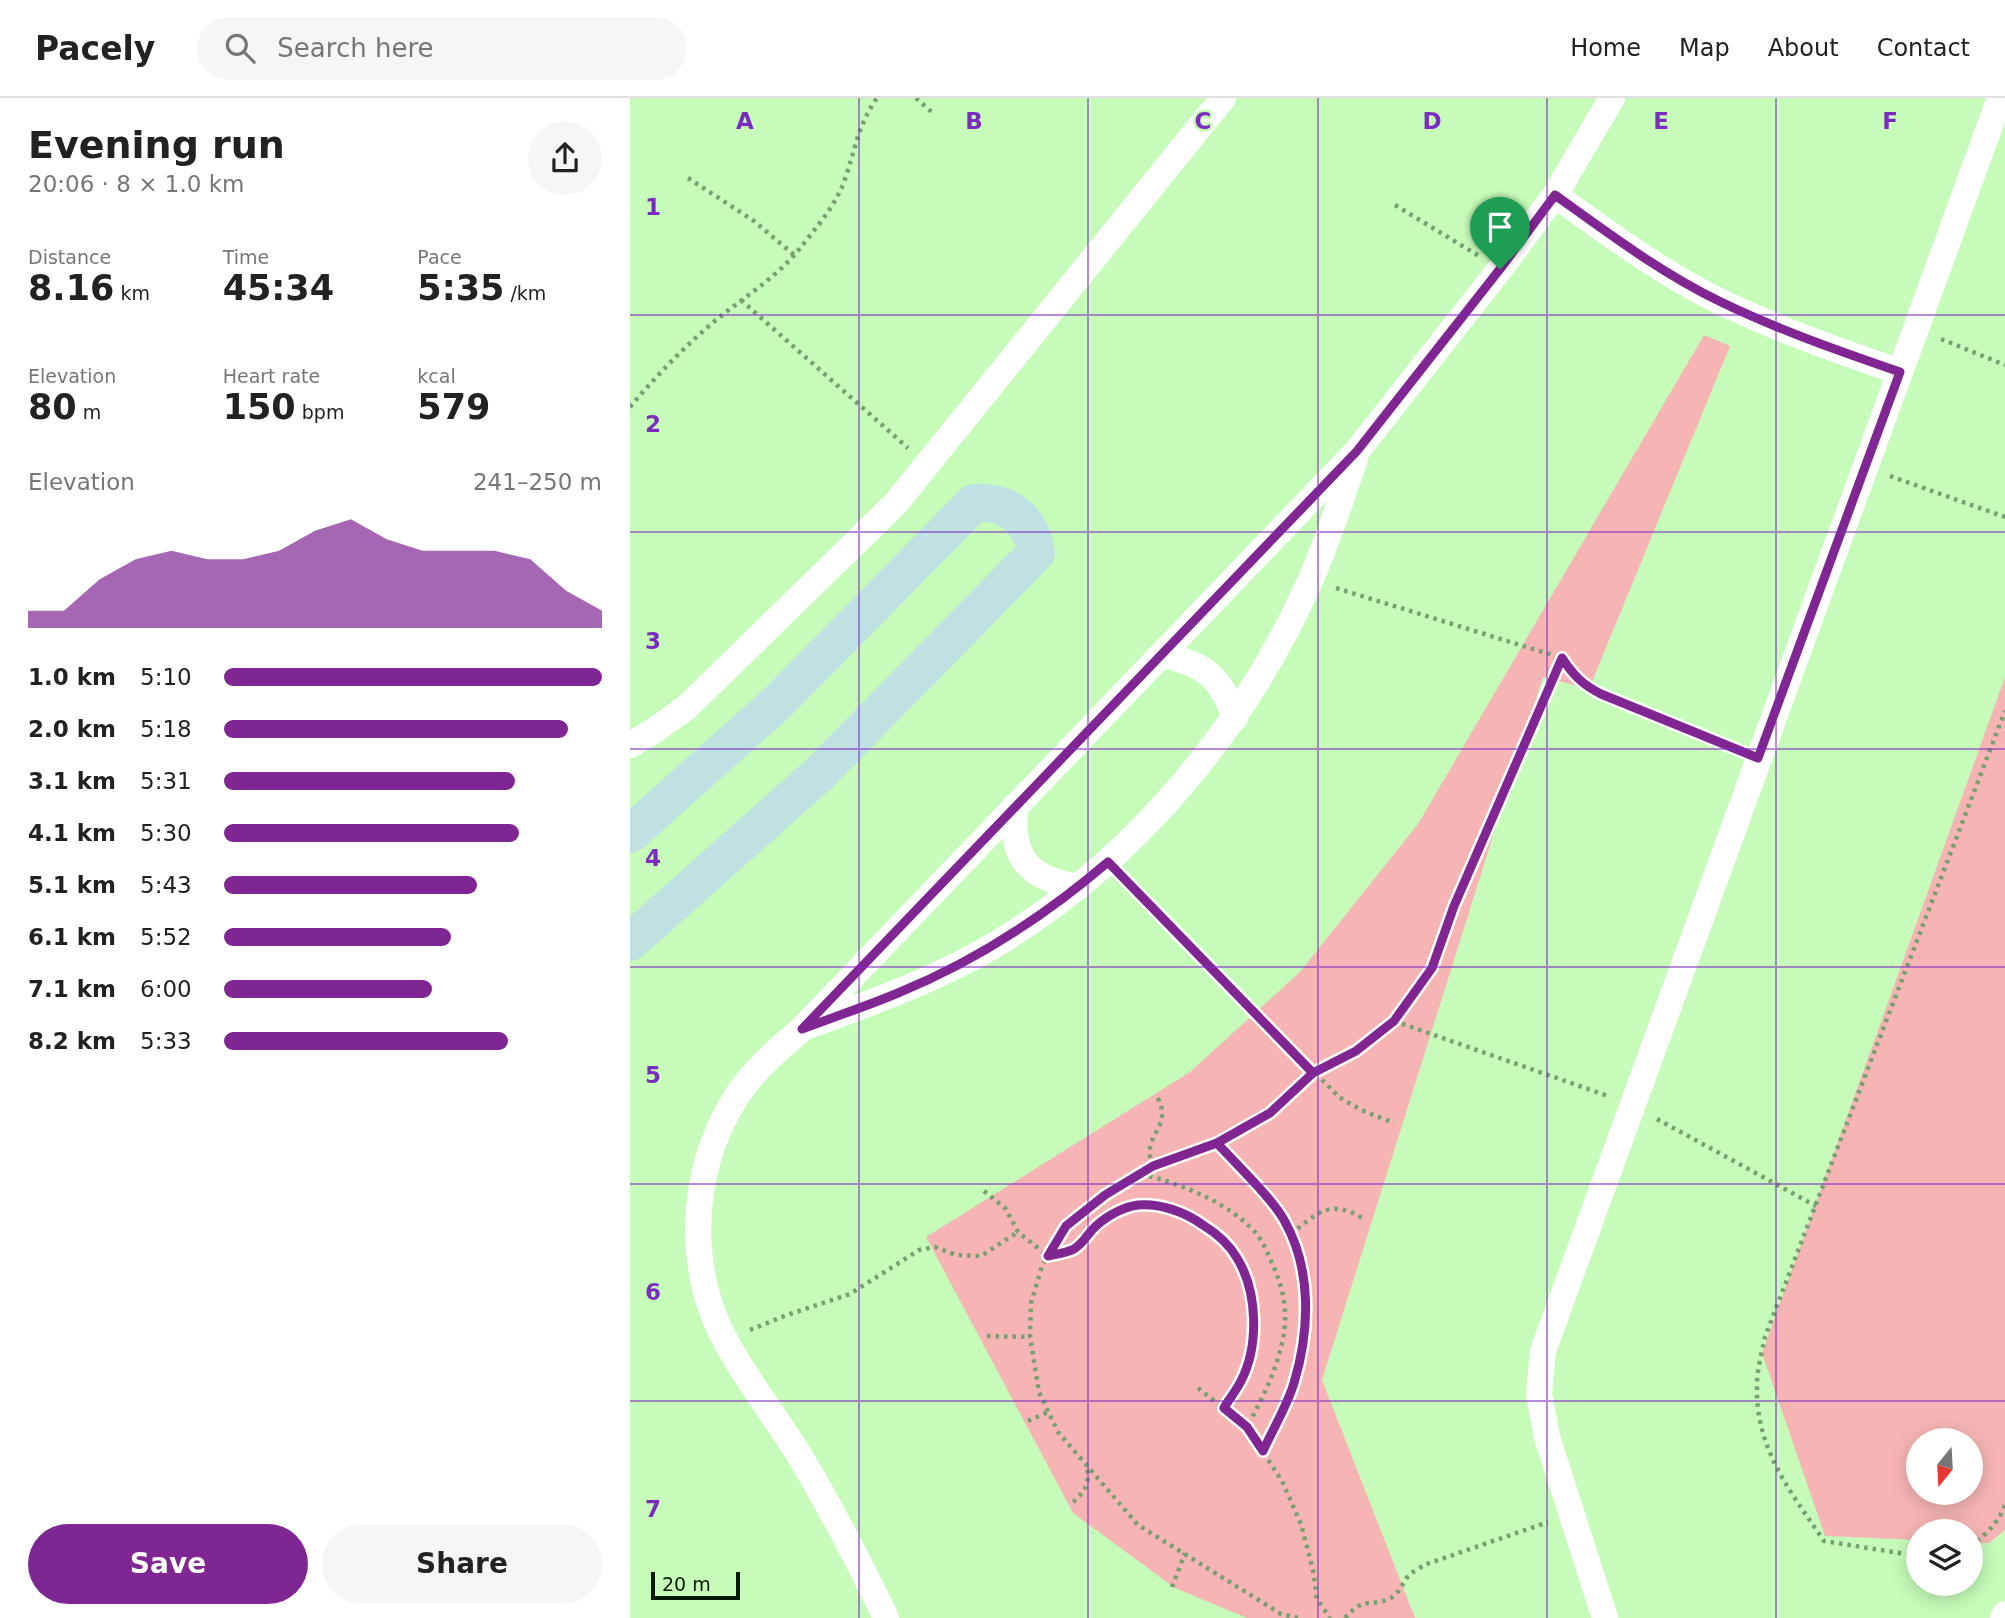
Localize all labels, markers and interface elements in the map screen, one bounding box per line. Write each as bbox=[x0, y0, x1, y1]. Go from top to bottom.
search box bbox=[197, 17, 687, 80]
text: Pacely bbox=[35, 29, 155, 68]
icon: search bbox=[221, 29, 259, 67]
text: Search here bbox=[277, 33, 434, 63]
text: Home bbox=[1570, 34, 1641, 62]
text: Map bbox=[1679, 34, 1730, 62]
text: About bbox=[1768, 34, 1839, 62]
text: Contact bbox=[1877, 34, 1970, 62]
text: A bbox=[736, 108, 754, 134]
text: B bbox=[965, 108, 983, 134]
text: C bbox=[1195, 108, 1211, 134]
text: D bbox=[1422, 108, 1442, 134]
text: E bbox=[1653, 108, 1669, 134]
text: F bbox=[1882, 108, 1898, 134]
button: share bbox=[528, 121, 602, 195]
text: Evening run bbox=[28, 123, 285, 167]
text: 20:06 · 8 × 1.0 km bbox=[28, 171, 244, 197]
text: 1 bbox=[645, 194, 661, 220]
pin bbox=[1470, 197, 1530, 269]
icon: arrive bbox=[1481, 208, 1519, 246]
text: Distance bbox=[28, 246, 111, 268]
text: Time bbox=[223, 246, 269, 268]
text: Pace bbox=[417, 246, 462, 268]
text: 8.16 bbox=[28, 268, 114, 308]
text: 45:34 bbox=[223, 268, 334, 308]
text: 5:35 bbox=[417, 268, 504, 308]
text: km bbox=[114, 282, 150, 304]
text: /km bbox=[504, 282, 546, 304]
text: Elevation bbox=[28, 365, 116, 387]
text: Heart rate bbox=[223, 365, 320, 387]
text: kcal bbox=[417, 365, 456, 387]
text: 80 bbox=[28, 387, 77, 427]
text: 150 bbox=[223, 387, 296, 427]
text: 579 bbox=[417, 387, 490, 427]
text: m bbox=[77, 401, 101, 423]
text: bpm bbox=[296, 401, 344, 423]
text: 2 bbox=[645, 411, 661, 437]
text: Elevation bbox=[28, 469, 135, 495]
text: 241–250 m bbox=[473, 469, 602, 495]
text: 3 bbox=[645, 628, 661, 654]
text: 1.0 km bbox=[28, 664, 116, 690]
text: 5:10 bbox=[140, 664, 192, 690]
text: 2.0 km bbox=[28, 716, 116, 742]
text: 5:18 bbox=[140, 716, 192, 742]
text: 3.1 km bbox=[28, 768, 116, 794]
text: 5:31 bbox=[140, 768, 192, 794]
text: 4.1 km bbox=[28, 820, 116, 846]
text: 5:30 bbox=[140, 820, 192, 846]
text: 4 bbox=[645, 845, 661, 871]
text: 5.1 km bbox=[28, 872, 116, 898]
text: 5:43 bbox=[140, 872, 192, 898]
text: 6.1 km bbox=[28, 924, 116, 950]
text: 5:52 bbox=[140, 924, 192, 950]
text: 7.1 km bbox=[28, 976, 116, 1002]
text: 6:00 bbox=[140, 976, 192, 1002]
text: 8.2 km bbox=[28, 1028, 116, 1054]
text: 5:33 bbox=[140, 1028, 192, 1054]
text: 5 bbox=[645, 1062, 661, 1088]
text: 6 bbox=[645, 1279, 661, 1305]
north arrow bbox=[1906, 1428, 1983, 1505]
map controls bbox=[1906, 1428, 1983, 1596]
text: 7 bbox=[645, 1496, 661, 1522]
button: layers bbox=[1906, 1519, 1983, 1596]
button: Save bbox=[28, 1524, 308, 1604]
button: Share bbox=[322, 1524, 602, 1604]
scale bar bbox=[651, 1569, 740, 1601]
text: 20 m bbox=[662, 1573, 711, 1595]

